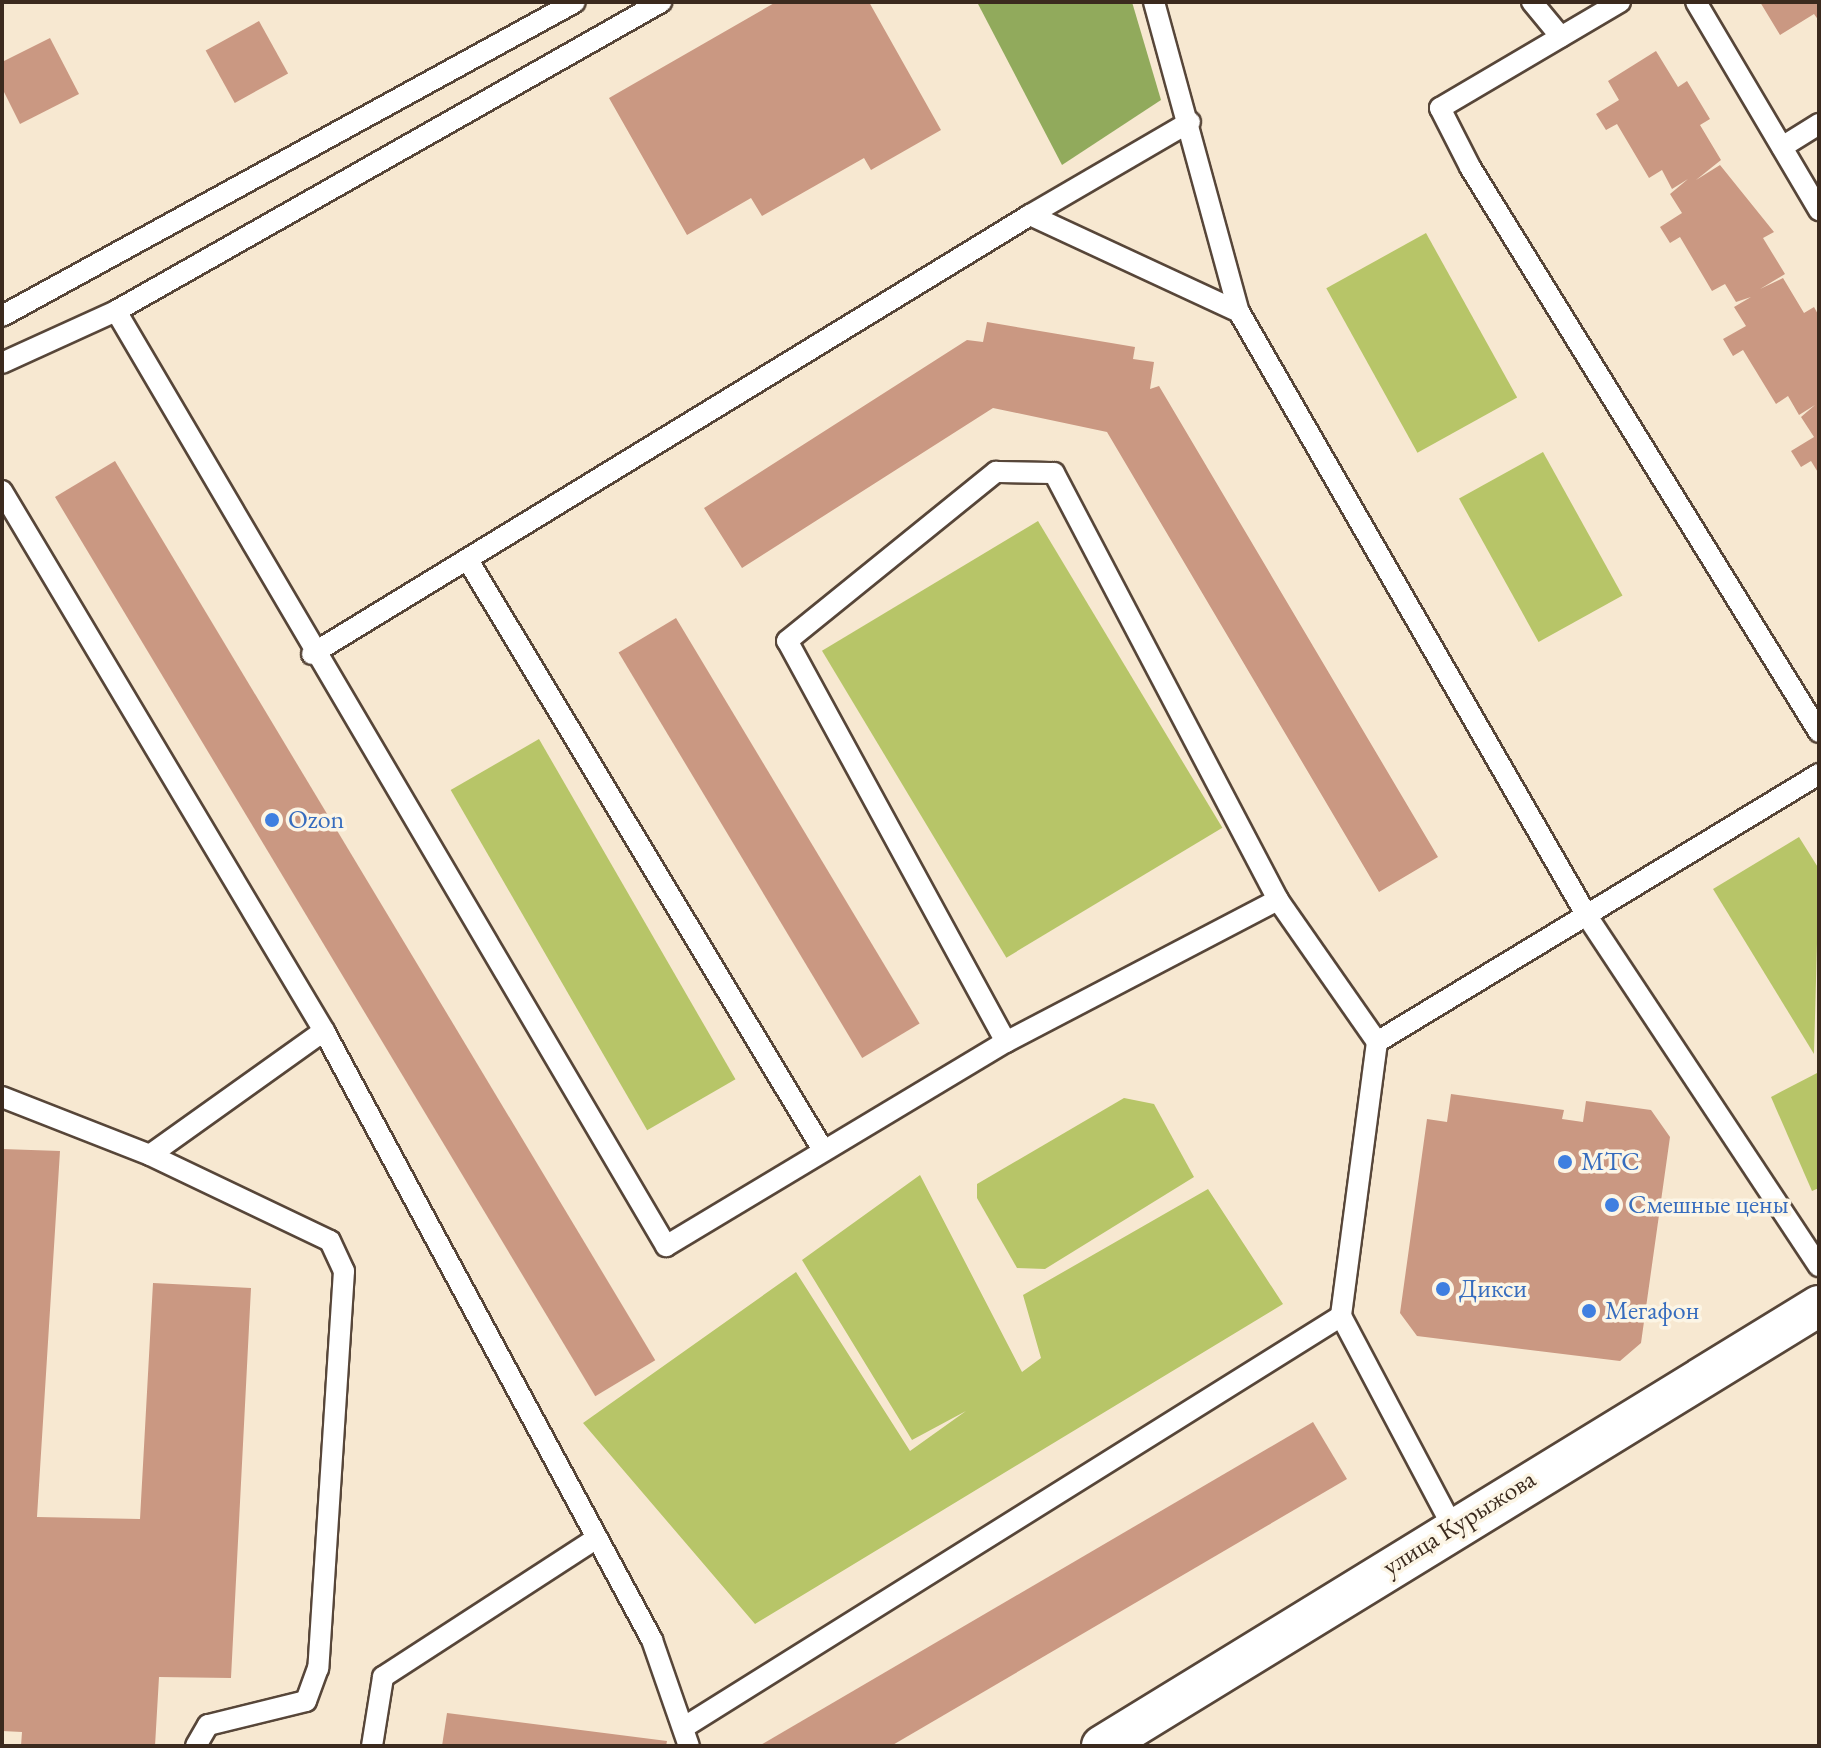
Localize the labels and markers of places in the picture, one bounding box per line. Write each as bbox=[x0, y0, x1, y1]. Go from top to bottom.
place label: Ozon bbox=[288, 804, 344, 836]
marker: Ozon bbox=[263, 811, 281, 829]
place label: МТС bbox=[1581, 1146, 1640, 1178]
marker: МТС bbox=[1556, 1153, 1574, 1171]
place label: Смешные цены bbox=[1628, 1189, 1789, 1221]
marker: Смешные цены bbox=[1603, 1196, 1621, 1214]
place label: Дикси bbox=[1459, 1273, 1527, 1305]
marker: Дикси bbox=[1434, 1280, 1452, 1298]
place label: Мегафон bbox=[1605, 1295, 1699, 1327]
marker: Мегафон bbox=[1580, 1302, 1598, 1320]

